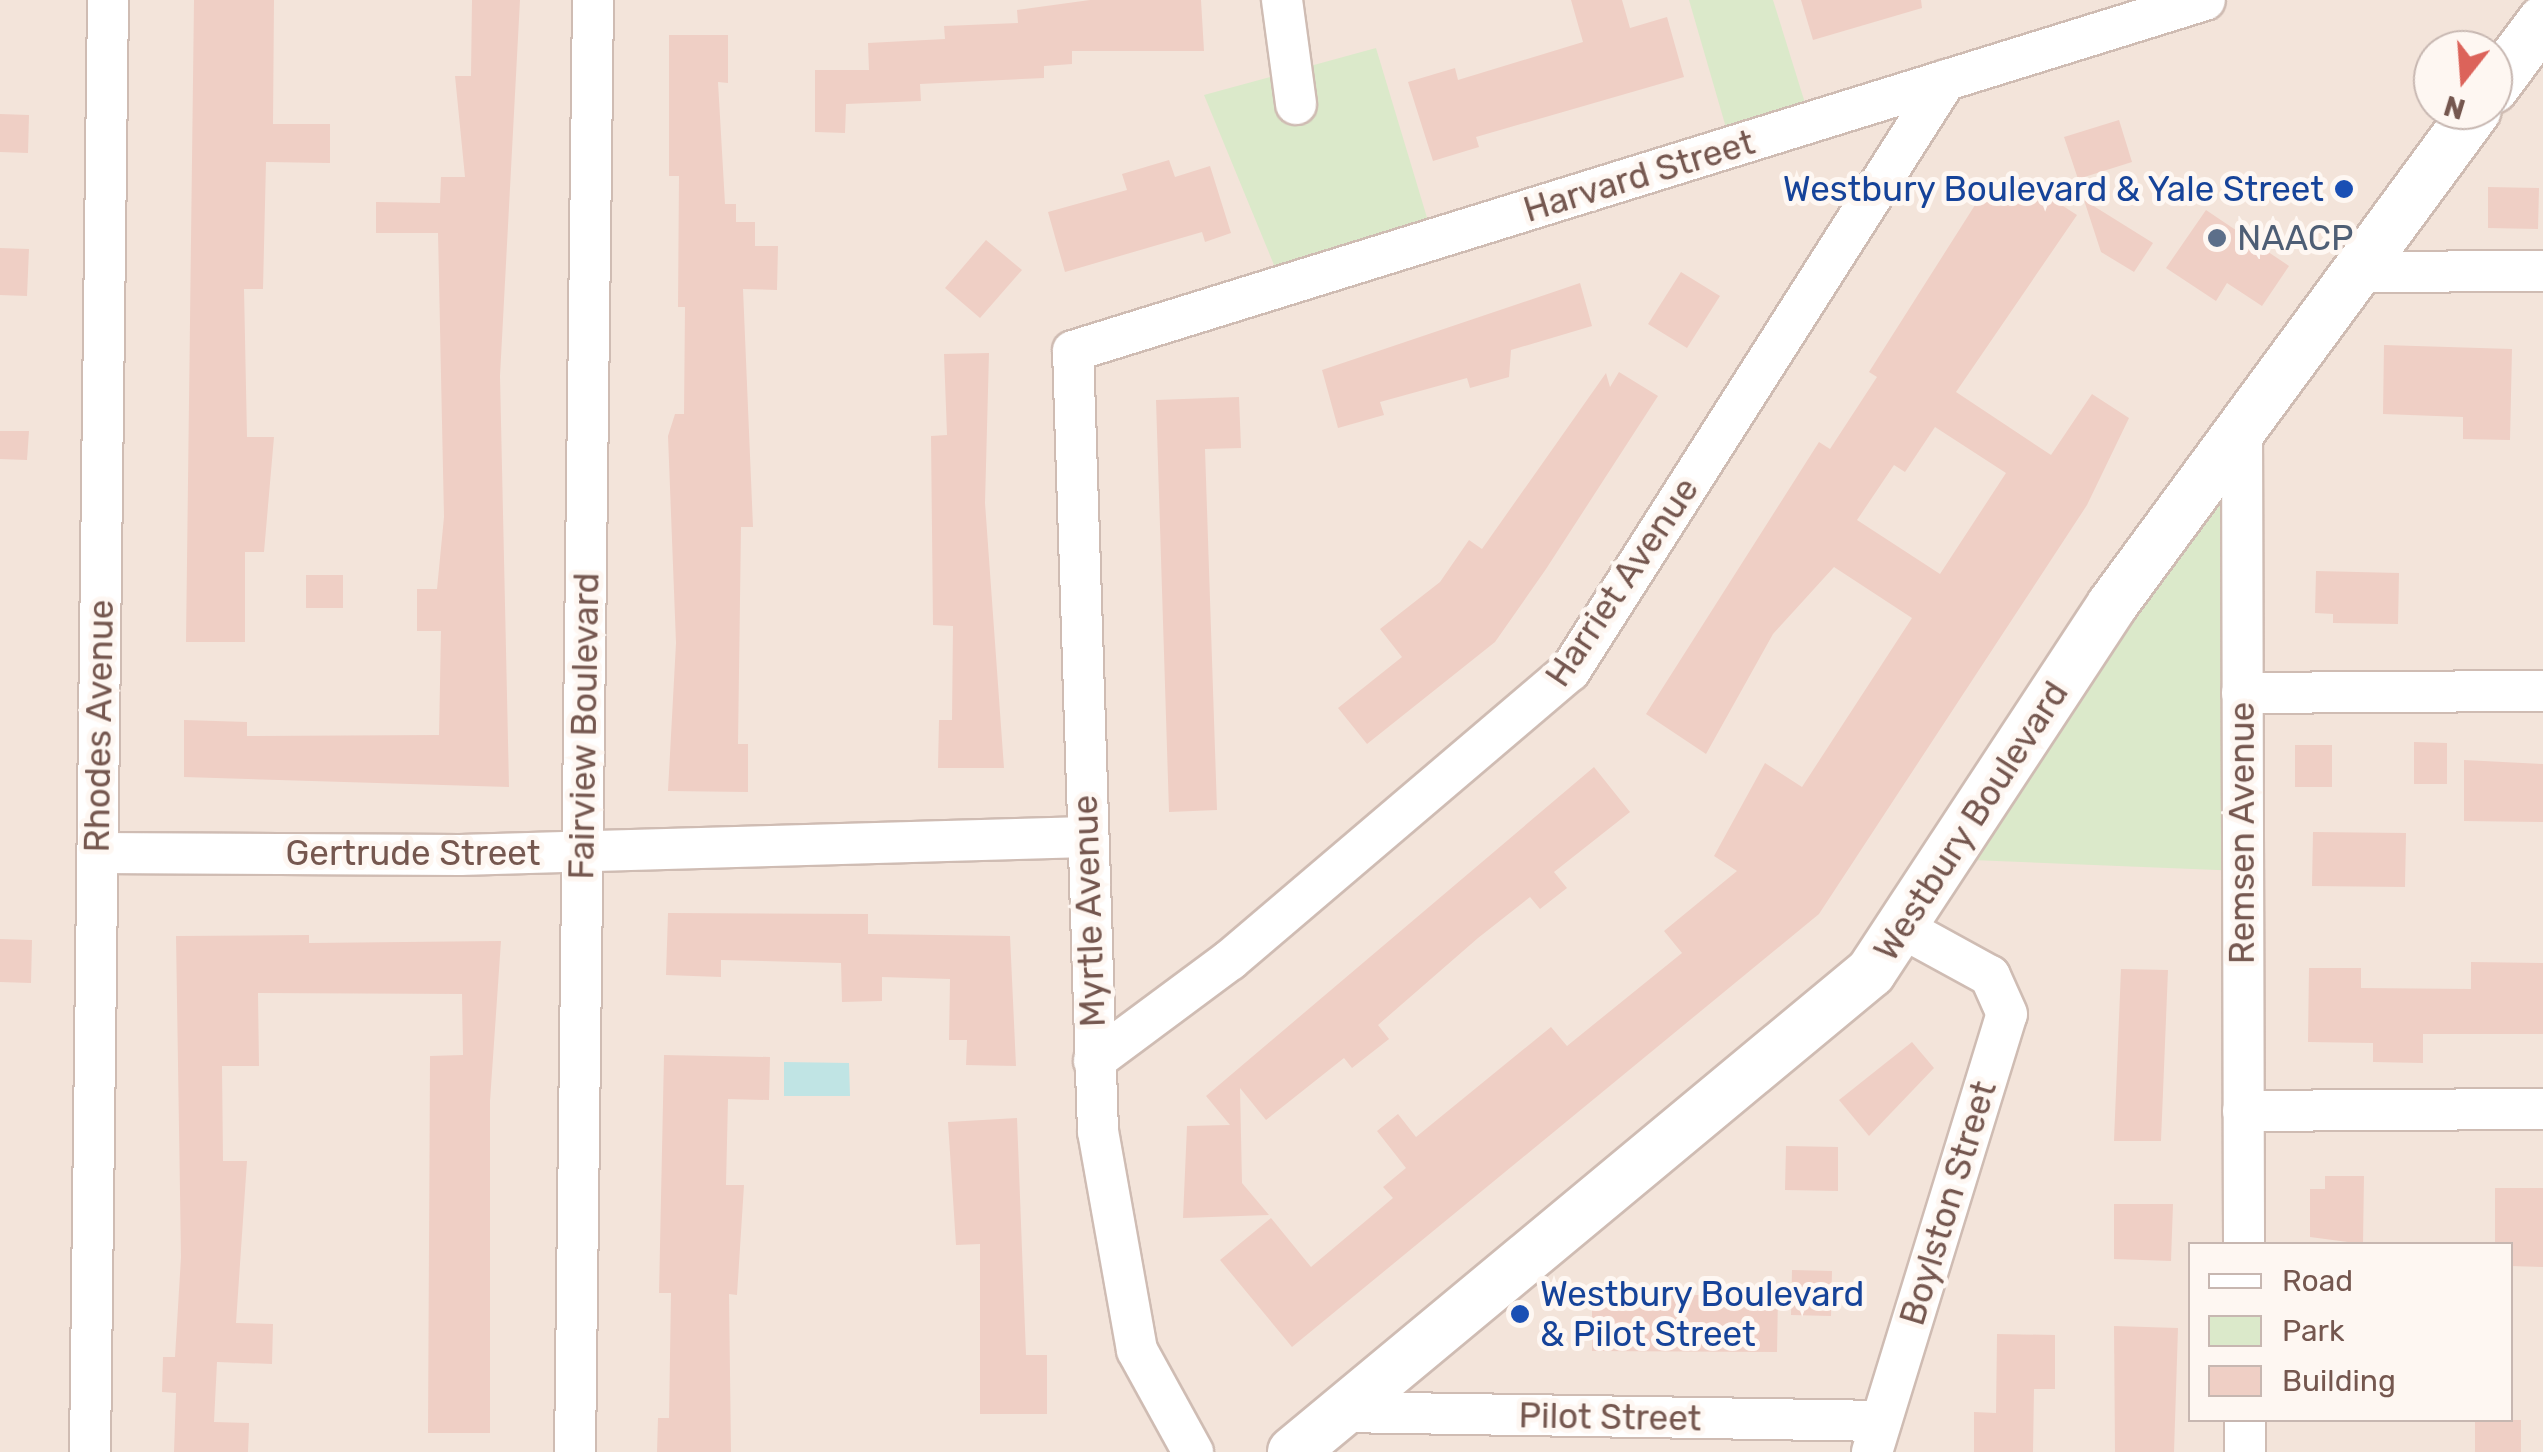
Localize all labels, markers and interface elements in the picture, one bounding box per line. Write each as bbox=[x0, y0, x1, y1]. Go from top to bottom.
north arrow bbox=[2413, 30, 2513, 130]
text: N bbox=[2440, 89, 2469, 126]
street label: Harvard Street bbox=[1519, 121, 1759, 231]
place label: Westbury Boulevard & Yale Street bbox=[1781, 168, 2324, 210]
marker: Westbury Boulevard & Yale Street bbox=[2333, 178, 2355, 200]
place label: NAACP bbox=[2237, 217, 2354, 259]
marker: NAACP bbox=[2206, 227, 2228, 249]
street label: Harriet Avenue bbox=[1536, 469, 1708, 695]
street label: Fairview Boulevard bbox=[560, 572, 608, 880]
street label: Rhodes Avenue bbox=[76, 599, 122, 853]
street label: Westbury Boulevard bbox=[1865, 673, 2077, 969]
street label: Remsen Avenue bbox=[2221, 701, 2263, 965]
street label: Myrtle Avenue bbox=[1064, 794, 1114, 1028]
street label: Gertrude Street bbox=[286, 832, 540, 874]
street label: Boylston Street bbox=[1891, 1076, 2005, 1330]
legend bbox=[2188, 1242, 2513, 1422]
text: Road bbox=[2282, 1263, 2353, 1299]
place label: Westbury Boulevard & Pilot Street bbox=[1540, 1273, 1865, 1355]
marker: Westbury Boulevard & Pilot Street bbox=[1509, 1303, 1531, 1325]
text: Park bbox=[2282, 1313, 2344, 1349]
text: Building bbox=[2282, 1363, 2396, 1399]
street label: Pilot Street bbox=[1518, 1394, 1702, 1440]

